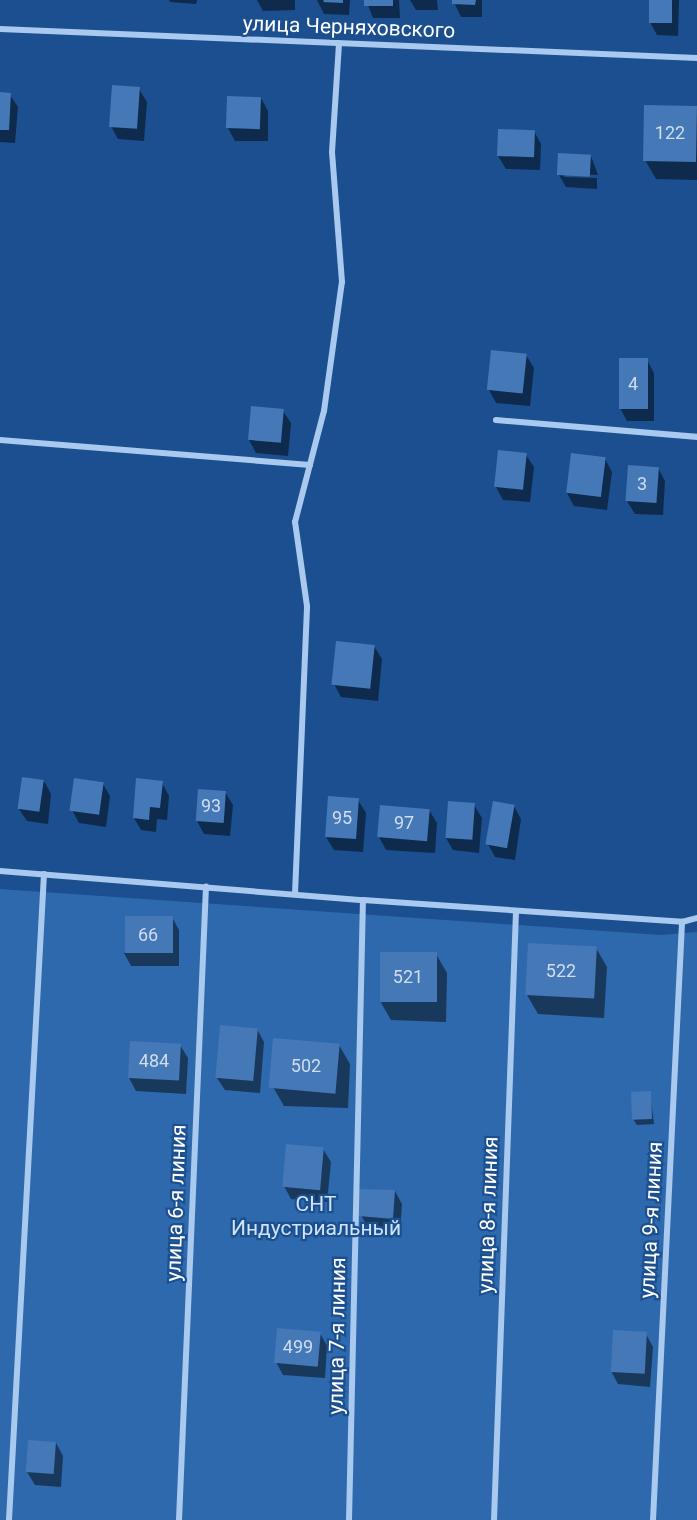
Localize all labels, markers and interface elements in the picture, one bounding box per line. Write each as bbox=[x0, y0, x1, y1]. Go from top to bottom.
street label: улица Черняховского bbox=[242, 11, 456, 43]
house number: 122 bbox=[655, 122, 685, 144]
house number: 4 bbox=[628, 373, 638, 395]
house number: 3 bbox=[637, 473, 647, 495]
house number: 93 bbox=[201, 795, 221, 817]
house number: 95 bbox=[332, 807, 352, 829]
house number: 97 bbox=[394, 812, 414, 834]
house number: 66 bbox=[138, 924, 158, 946]
house number: 522 bbox=[546, 960, 576, 982]
house number: 521 bbox=[393, 966, 423, 988]
house number: 484 bbox=[139, 1050, 169, 1072]
house number: 502 bbox=[291, 1055, 321, 1077]
street label: улица 6-я линия bbox=[161, 1124, 191, 1282]
street label: улица 8-я линия bbox=[473, 1136, 503, 1294]
street label: улица 9-я линия bbox=[634, 1141, 668, 1299]
park label: СНТ Индустриальный bbox=[231, 1191, 401, 1241]
street label: улица 7-я линия bbox=[323, 1257, 351, 1415]
house number: 499 bbox=[283, 1336, 313, 1358]

